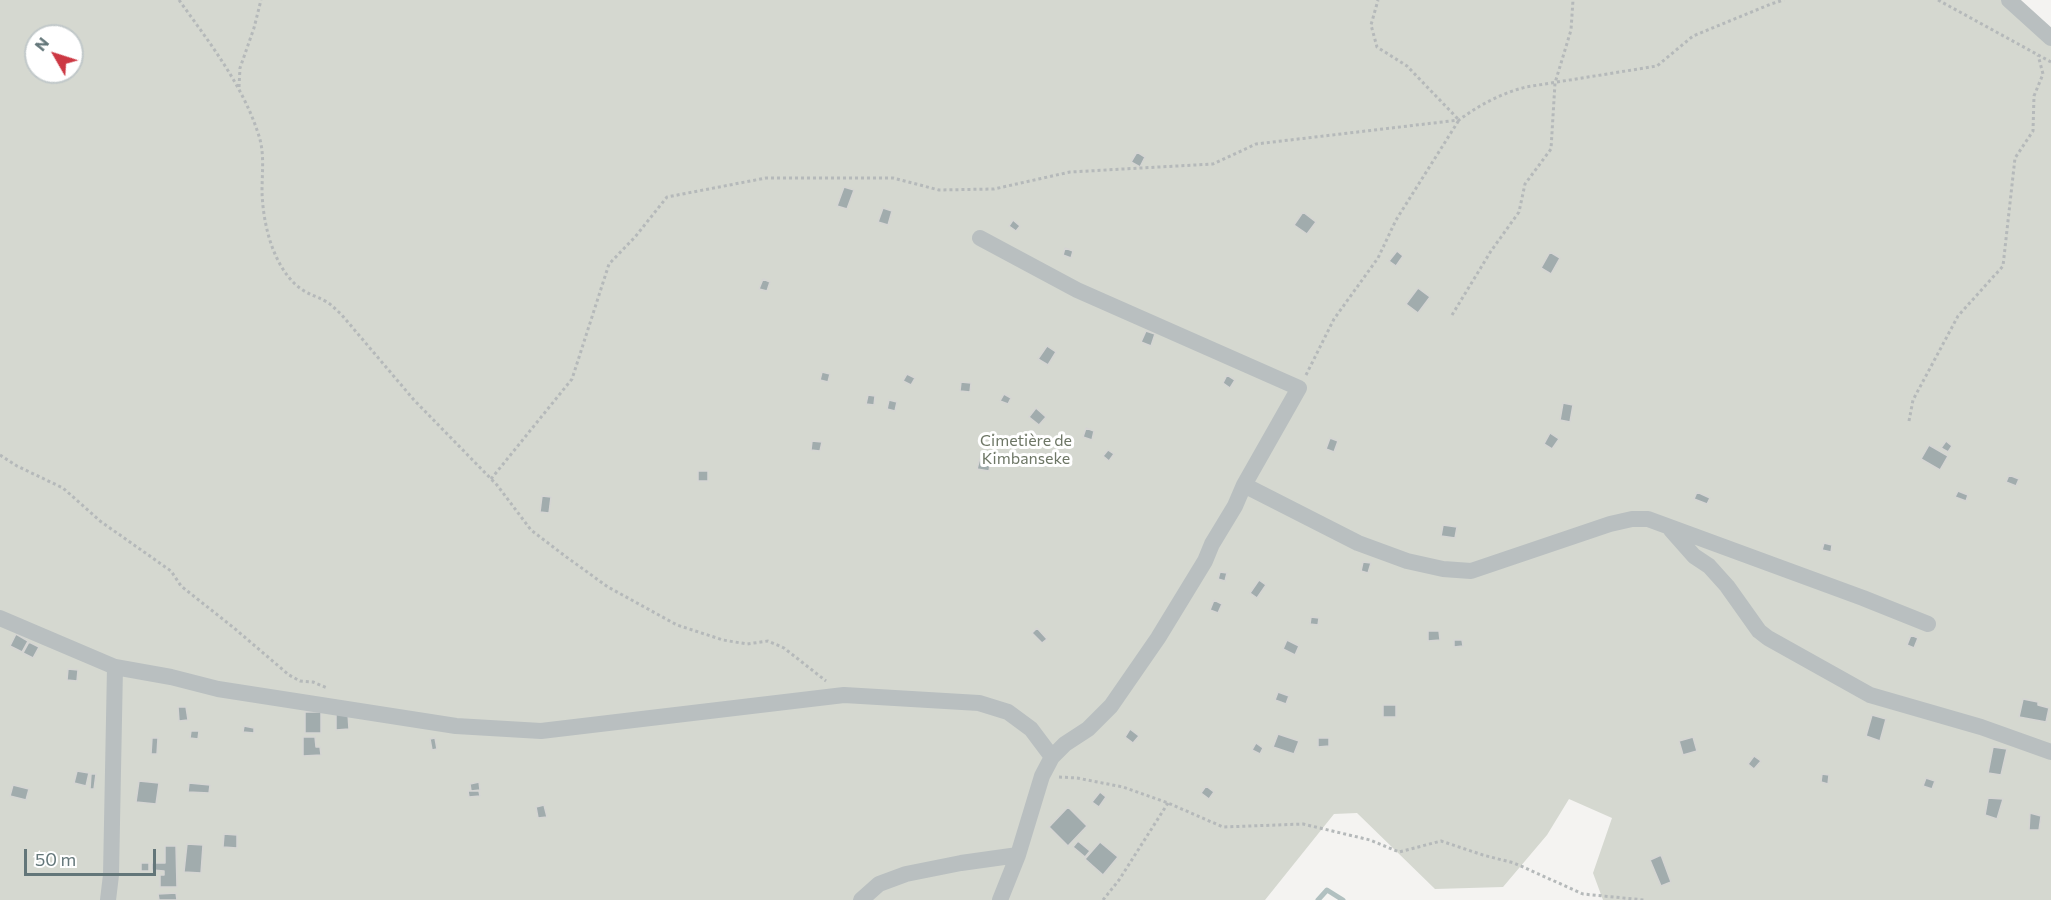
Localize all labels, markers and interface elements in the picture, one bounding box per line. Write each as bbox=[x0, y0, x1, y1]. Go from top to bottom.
north arrow bbox=[24, 24, 84, 84]
text: N bbox=[30, 33, 52, 54]
park label: Cimetière de Kimbanseke bbox=[980, 431, 1072, 469]
scale bar bbox=[27, 837, 159, 875]
text: 50 m bbox=[35, 848, 76, 870]

